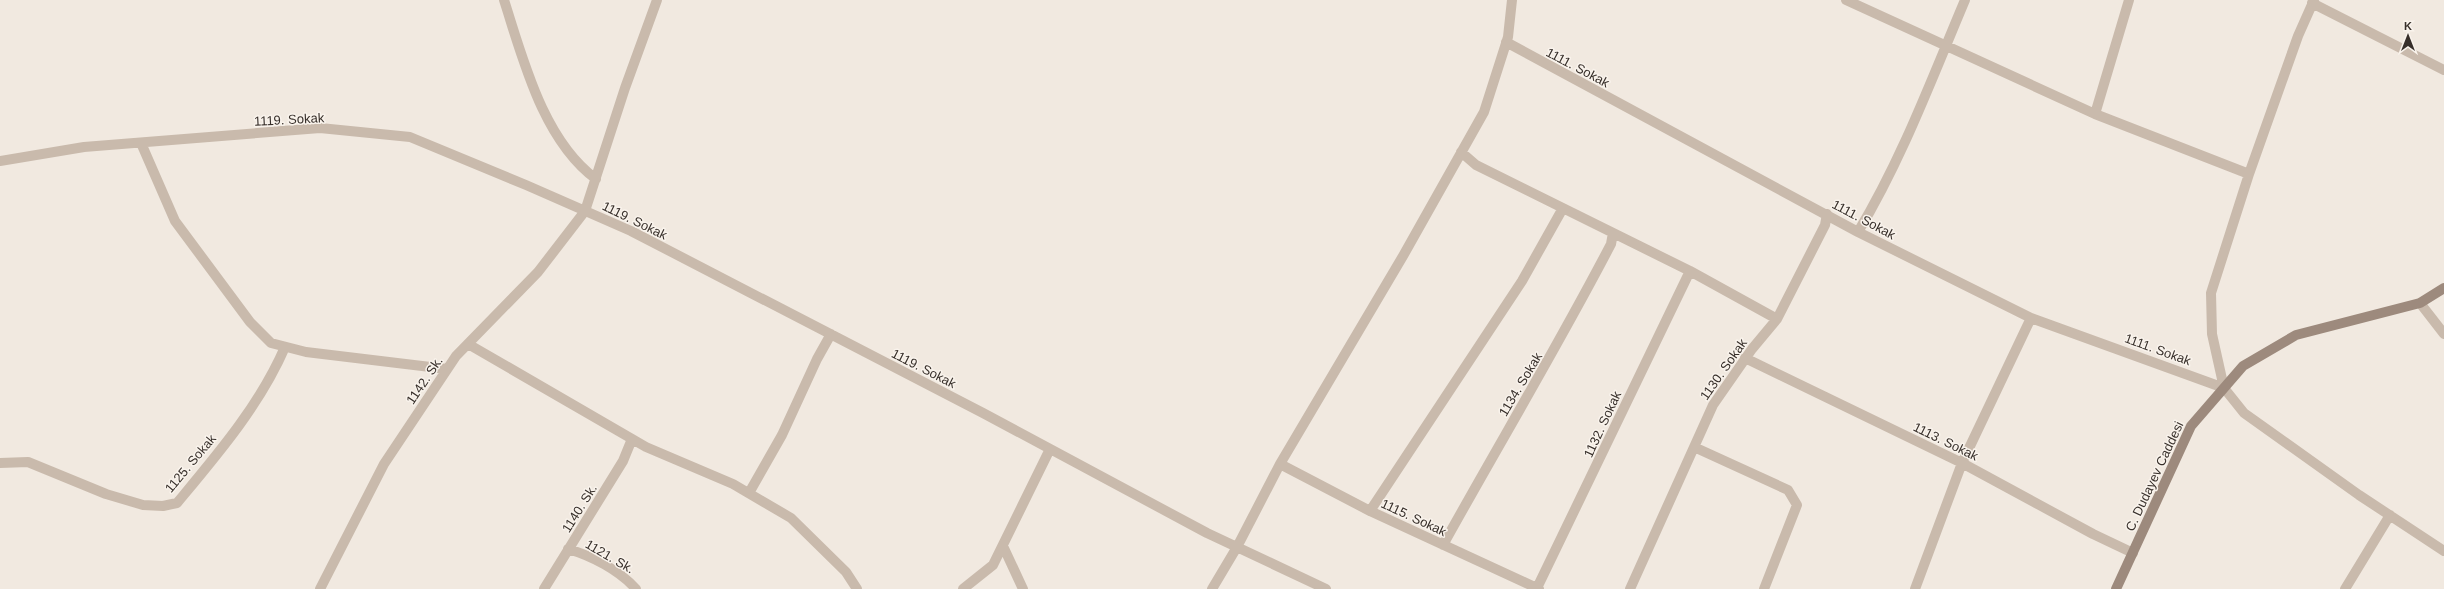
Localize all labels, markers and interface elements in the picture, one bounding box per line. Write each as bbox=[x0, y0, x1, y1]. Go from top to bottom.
north arrow bbox=[2388, 16, 2428, 56]
text: K bbox=[2404, 20, 2412, 32]
street label: 1111. Sokak bbox=[1544, 45, 1612, 91]
street label: 1119. Sokak bbox=[254, 110, 325, 129]
street label: 1111. Sokak bbox=[1830, 197, 1898, 243]
street label: 1119. Sokak bbox=[600, 198, 670, 243]
street label: 1111. Sokak bbox=[2123, 331, 2193, 369]
street label: 1130. Sokak bbox=[1697, 335, 1750, 403]
street label: 1119. Sokak bbox=[889, 346, 959, 391]
street label: 1134. Sokak bbox=[1496, 349, 1545, 419]
street label: 1142. Sk. bbox=[403, 354, 446, 407]
street label: 1132. Sokak bbox=[1581, 388, 1625, 460]
street label: 1113. Sokak bbox=[1911, 419, 1981, 464]
street label: C. Dudayev Caddesi bbox=[2122, 419, 2186, 533]
street label: 1125. Sokak bbox=[162, 431, 219, 495]
street label: 1140. Sk. bbox=[559, 481, 600, 535]
street label: 1115. Sokak bbox=[1379, 496, 1449, 539]
street label: 1121. Sk. bbox=[583, 536, 637, 576]

